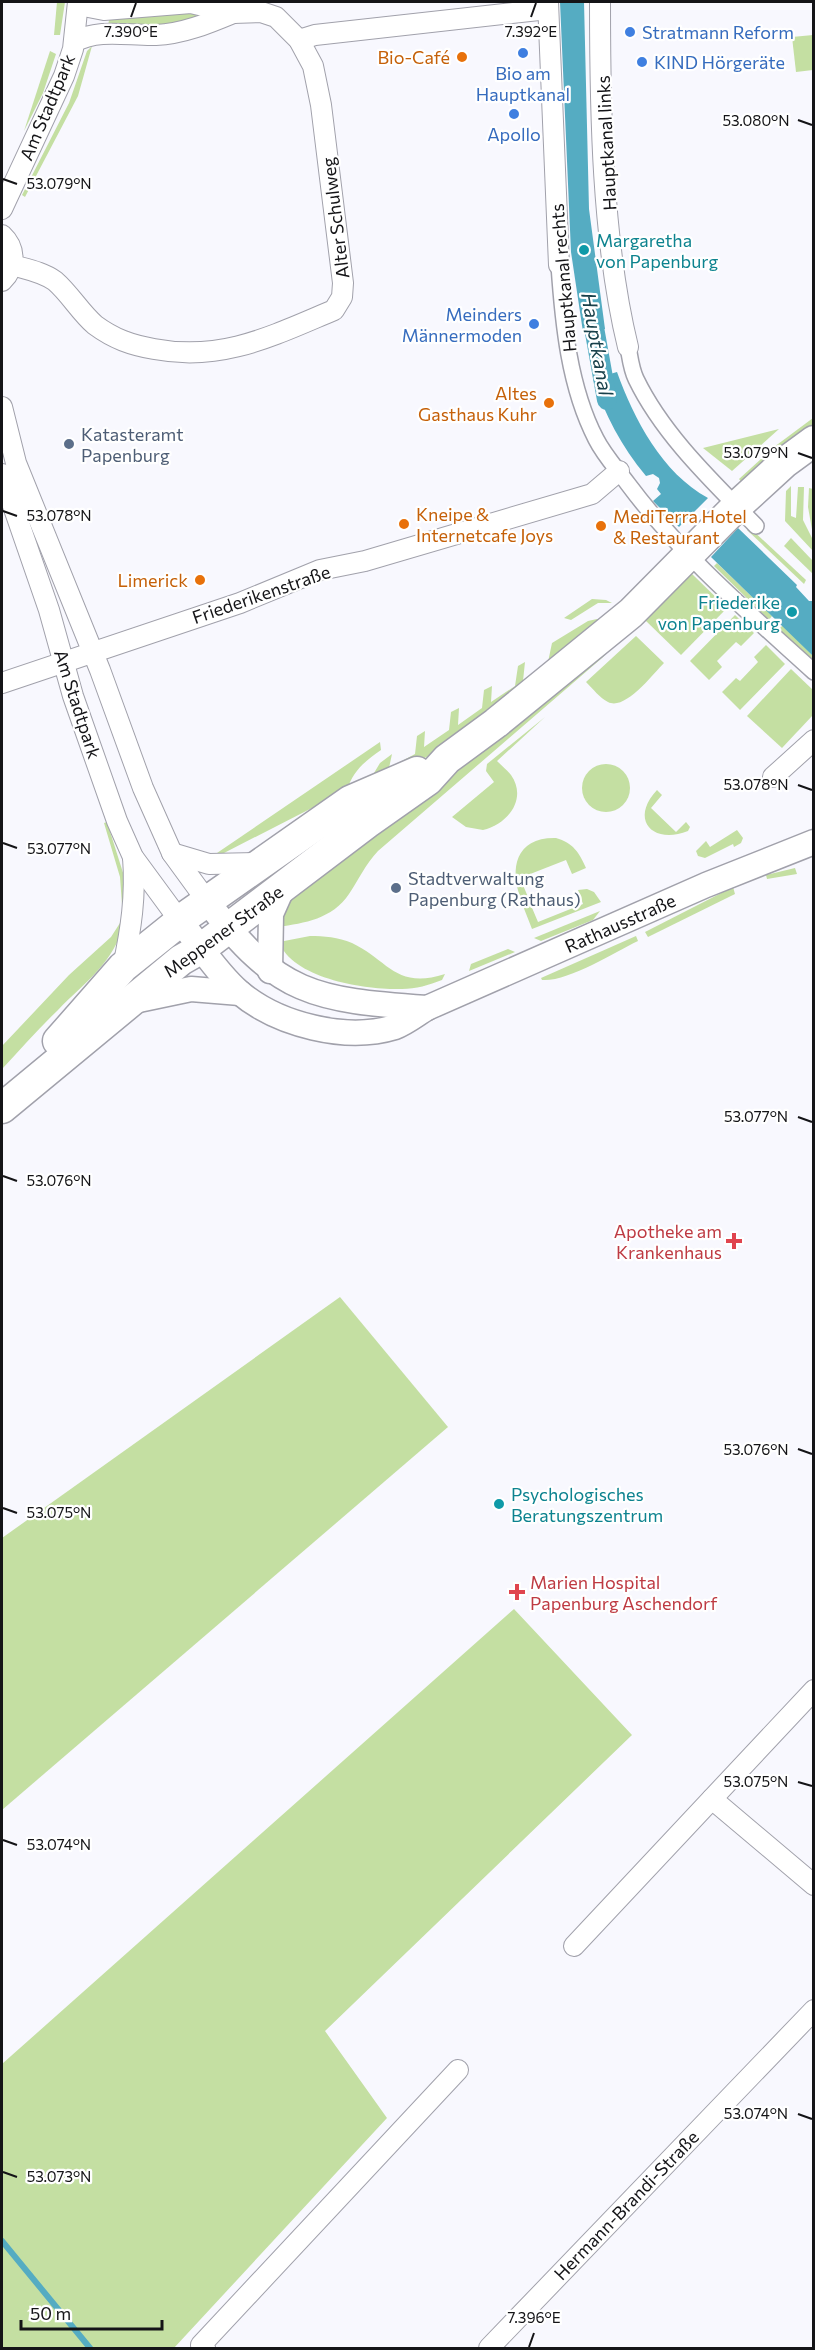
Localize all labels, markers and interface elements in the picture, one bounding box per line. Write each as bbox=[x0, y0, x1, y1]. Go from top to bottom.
place label: Stratmann Reform bbox=[642, 21, 794, 43]
text: 7.390°E bbox=[104, 22, 158, 40]
text: 7.392°E bbox=[505, 22, 557, 40]
marker: Stratmann Reform bbox=[623, 25, 637, 39]
place label: Bio-Café bbox=[377, 46, 450, 68]
marker: Bio am Hauptkanal bbox=[516, 46, 530, 60]
street label: Am Stadtpark bbox=[15, 50, 79, 164]
marker: Bio-Café bbox=[455, 50, 469, 64]
place label: KIND Hörgeräte bbox=[654, 51, 785, 73]
marker: KIND Hörgeräte bbox=[635, 55, 649, 69]
place label: Bio am Hauptkanal bbox=[476, 62, 570, 105]
street label: Hauptkanal links bbox=[591, 75, 621, 211]
marker: Apollo bbox=[507, 107, 521, 121]
text: 53.080°N bbox=[722, 111, 790, 129]
place label: Apollo bbox=[487, 123, 541, 145]
street label: Alter Schulweg bbox=[317, 156, 353, 280]
text: 53.079°N bbox=[26, 174, 92, 192]
street label: Hauptkanal rechts bbox=[546, 203, 580, 353]
place label: Margaretha von Papenburg bbox=[596, 229, 718, 272]
marker: Margaretha von Papenburg bbox=[577, 243, 591, 257]
water label: Hauptkanal bbox=[577, 290, 619, 398]
place label: Meinders Männermoden bbox=[402, 303, 522, 346]
marker: Meinders Männermoden bbox=[527, 317, 541, 331]
place label: Altes Gasthaus Kuhr bbox=[418, 382, 537, 425]
marker: Altes Gasthaus Kuhr bbox=[542, 396, 556, 410]
place label: Katasteramt Papenburg bbox=[81, 423, 184, 466]
marker: Katasteramt Papenburg bbox=[62, 437, 76, 451]
text: 53.079°N bbox=[723, 443, 789, 461]
place label: Kneipe & Internetcafe Joys bbox=[416, 503, 553, 546]
place label: MediTerra Hotel & Restaurant bbox=[613, 505, 747, 548]
text: 53.078°N bbox=[26, 506, 92, 524]
marker: Kneipe & Internetcafe Joys bbox=[397, 517, 411, 531]
marker: MediTerra Hotel & Restaurant bbox=[594, 519, 608, 533]
street label: Friederikenstraße bbox=[189, 560, 333, 628]
place label: Limerick bbox=[117, 569, 188, 591]
marker: Limerick bbox=[193, 573, 207, 587]
place label: Friederike von Papenburg bbox=[658, 591, 780, 634]
marker: Friederike von Papenburg bbox=[785, 605, 799, 619]
street label: Am Stadtpark bbox=[50, 647, 106, 762]
text: 53.078°N bbox=[723, 775, 789, 793]
text: 53.077°N bbox=[27, 839, 91, 857]
place label: Stadtverwaltung Papenburg (Rathaus) bbox=[408, 867, 581, 910]
street label: Meppener Straße bbox=[159, 880, 287, 982]
marker: Stadtverwaltung Papenburg (Rathaus) bbox=[389, 881, 403, 895]
street label: Rathausstraße bbox=[561, 889, 679, 957]
text: 53.077°N bbox=[724, 1107, 788, 1125]
text: 53.076°N bbox=[26, 1171, 92, 1189]
place label: Apotheke am Krankenhaus bbox=[614, 1220, 722, 1263]
marker: Apotheke am Krankenhaus bbox=[727, 1234, 741, 1248]
text: 53.076°N bbox=[723, 1440, 789, 1458]
place label: Psychologisches Beratungszentrum bbox=[511, 1483, 663, 1526]
marker: Psychologisches Beratungszentrum bbox=[492, 1497, 506, 1511]
text: 53.075°N bbox=[27, 1503, 91, 1521]
place label: Marien Hospital Papenburg Aschendorf bbox=[530, 1571, 718, 1614]
marker: Marien Hospital Papenburg Aschendorf bbox=[508, 1583, 526, 1601]
text: 53.075°N bbox=[724, 1772, 788, 1790]
text: 53.074°N bbox=[27, 1835, 91, 1853]
text: 53.074°N bbox=[724, 2104, 788, 2122]
street label: Hermann-Brandi-Straße bbox=[549, 2126, 703, 2284]
text: 53.073°N bbox=[27, 2167, 91, 2185]
scale bar bbox=[21, 2293, 162, 2331]
text: 50 m bbox=[30, 2302, 71, 2324]
text: 7.396°E bbox=[507, 2308, 561, 2326]

